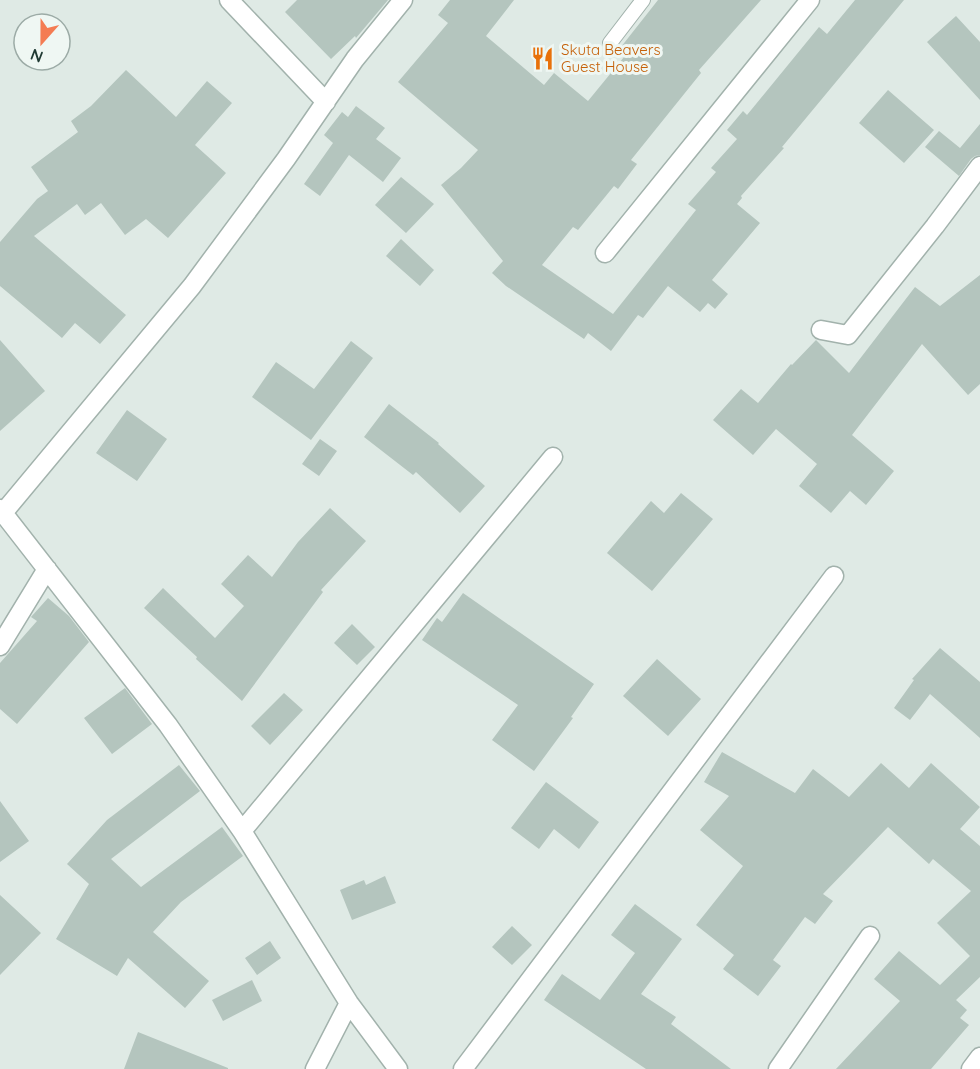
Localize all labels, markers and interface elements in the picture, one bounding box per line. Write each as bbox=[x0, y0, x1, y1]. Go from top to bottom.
north arrow bbox=[12, 12, 72, 72]
place label: Skuta Beavers Guest House bbox=[561, 40, 661, 76]
text: N bbox=[28, 45, 46, 67]
restaurant icon: Skuta Beavers Guest House bbox=[530, 45, 556, 71]

